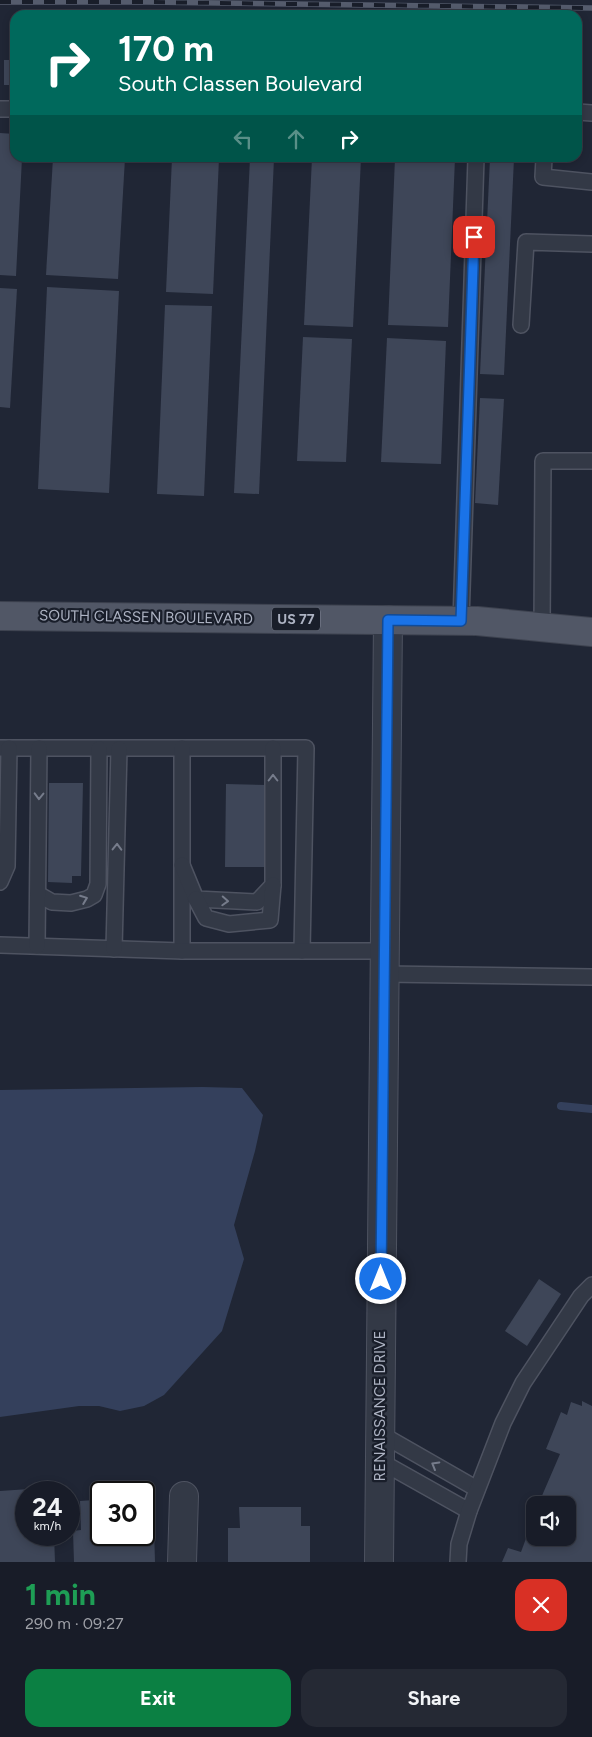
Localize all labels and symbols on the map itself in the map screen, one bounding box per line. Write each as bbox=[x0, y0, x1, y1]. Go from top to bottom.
pin bbox=[453, 216, 495, 258]
street label: SOUTH CLASSEN BOULEVARD bbox=[39, 606, 253, 628]
road number: US 77 bbox=[272, 608, 320, 630]
one-way arrow bbox=[268, 774, 278, 782]
one-way arrow bbox=[34, 793, 44, 801]
one-way arrow bbox=[112, 843, 122, 851]
one-way arrow bbox=[79, 895, 88, 905]
one-way arrow bbox=[221, 895, 229, 906]
position arrow bbox=[354, 1252, 406, 1304]
street label: RENAISSANCE DRIVE bbox=[371, 1331, 389, 1481]
one-way arrow bbox=[431, 1461, 440, 1471]
speed limit sign: 30 bbox=[90, 1481, 155, 1546]

